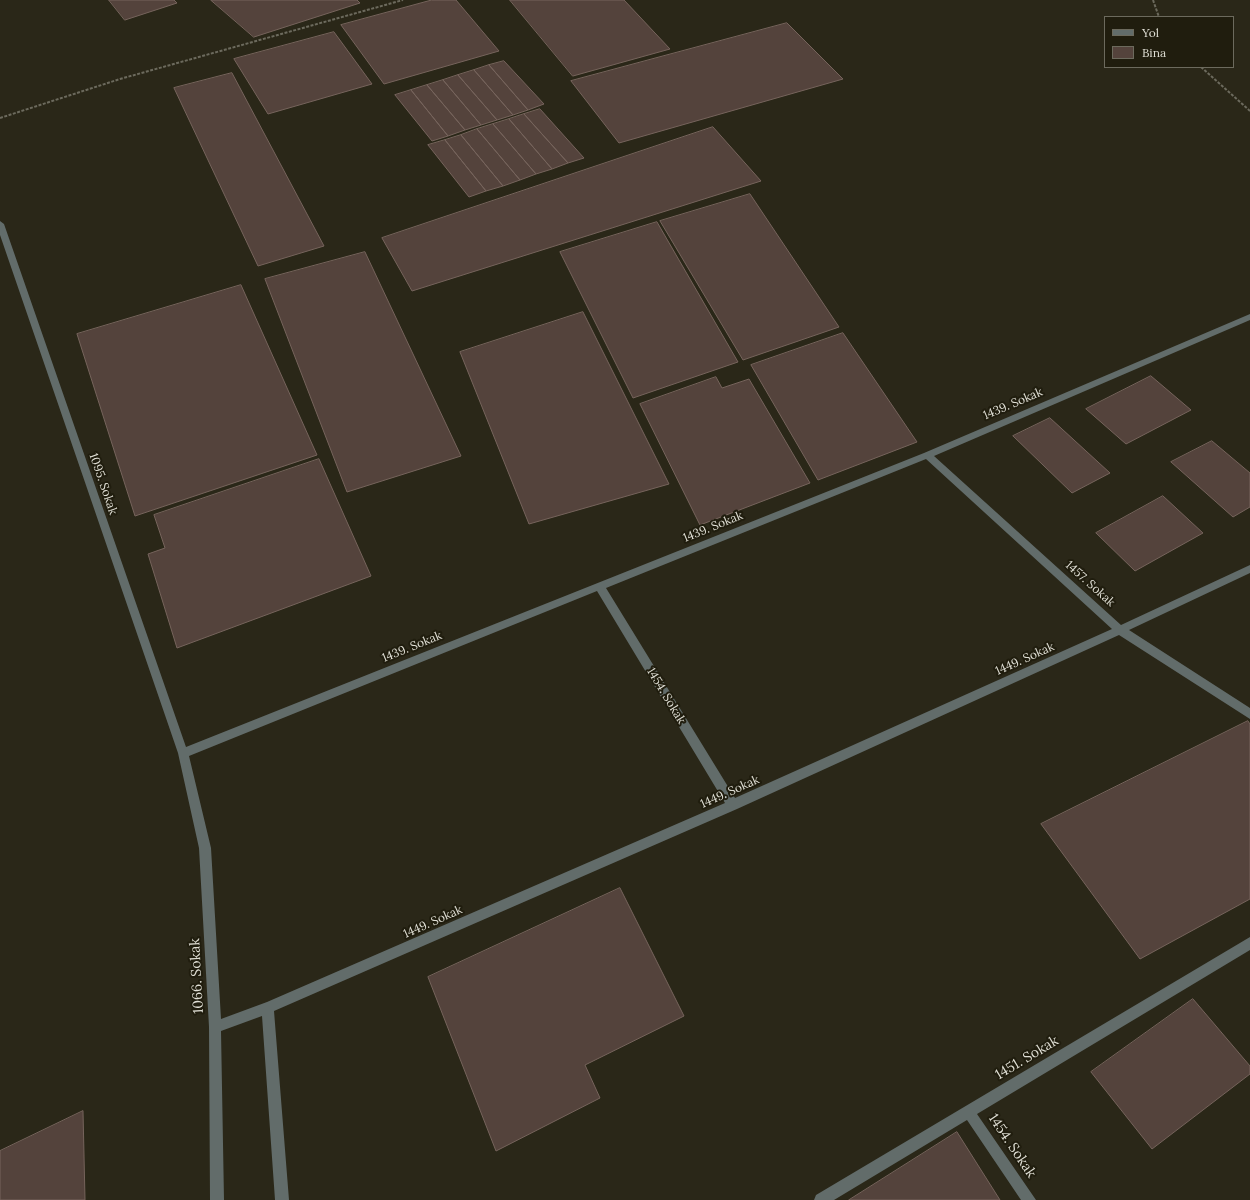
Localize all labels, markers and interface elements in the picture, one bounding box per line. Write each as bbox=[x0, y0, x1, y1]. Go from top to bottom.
legend bbox=[1104, 16, 1234, 68]
text: Yol bbox=[1142, 25, 1159, 40]
text: Bina bbox=[1142, 45, 1166, 60]
street label: 1439. Sokak bbox=[981, 385, 1045, 423]
street label: 1095. Sokak bbox=[86, 451, 120, 517]
street label: 1439. Sokak bbox=[681, 508, 745, 546]
street label: 1457. Sokak bbox=[1062, 558, 1118, 610]
street label: 1439. Sokak bbox=[380, 628, 444, 666]
street label: 1449. Sokak bbox=[993, 640, 1057, 678]
street label: 1454. Sokak bbox=[644, 665, 688, 727]
street label: 1449. Sokak bbox=[698, 773, 762, 811]
street label: 1449. Sokak bbox=[401, 903, 465, 941]
street label: 1066. Sokak bbox=[187, 938, 207, 1014]
street label: 1451. Sokak bbox=[992, 1033, 1062, 1083]
street label: 1454. Sokak bbox=[985, 1111, 1039, 1181]

